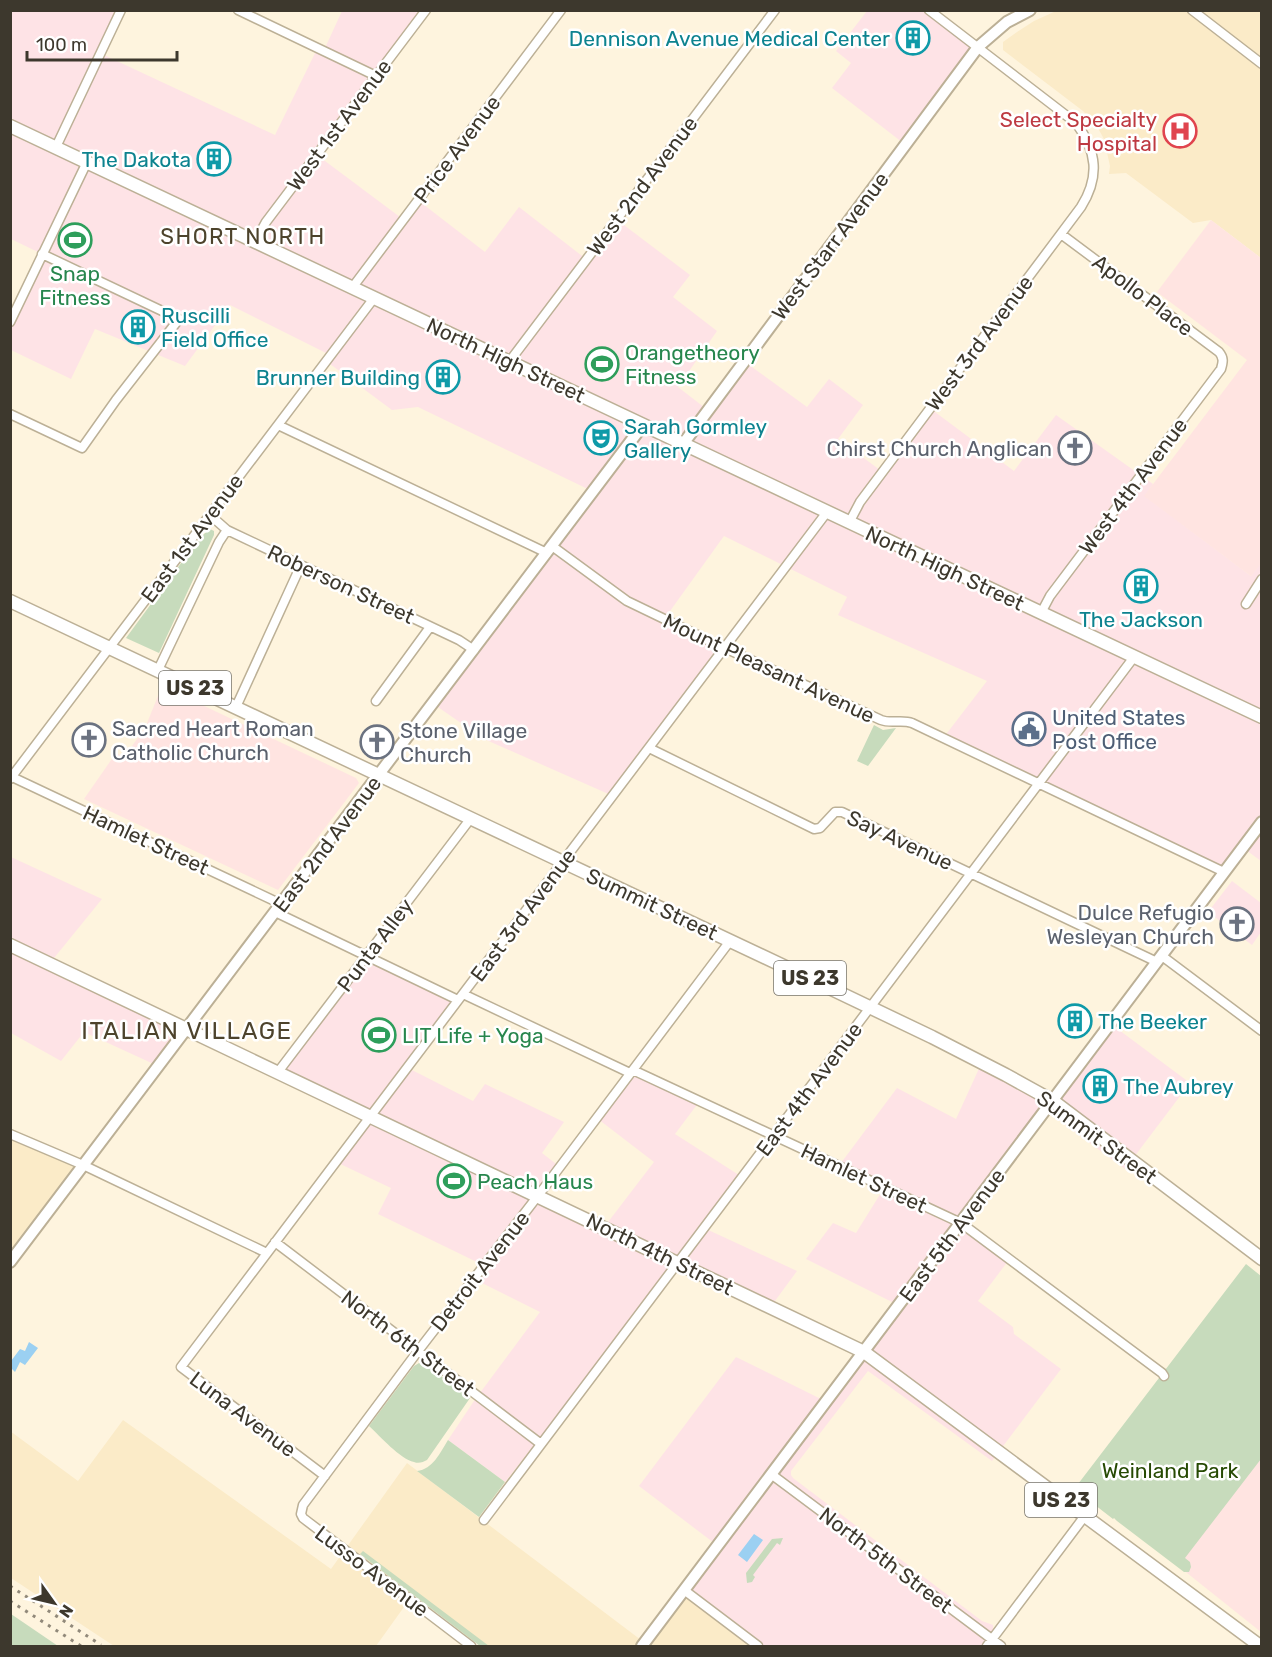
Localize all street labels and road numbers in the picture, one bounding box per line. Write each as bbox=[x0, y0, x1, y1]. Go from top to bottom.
street label: West 1st Avenue bbox=[281, 54, 397, 196]
street label: Price Avenue bbox=[408, 90, 506, 208]
street label: West 2nd Avenue bbox=[581, 111, 703, 261]
street label: West Starr Avenue bbox=[766, 167, 894, 325]
street label: Apollo Place bbox=[1088, 249, 1198, 341]
street label: West 3rd Avenue bbox=[920, 270, 1038, 416]
street label: North High Street bbox=[423, 312, 589, 408]
street label: West 4th Avenue bbox=[1074, 413, 1192, 559]
street label: East 1st Avenue bbox=[136, 469, 248, 607]
street label: North High Street bbox=[862, 520, 1028, 616]
street label: Roberson Street bbox=[264, 539, 418, 629]
street label: Mount Pleasant Avenue bbox=[659, 608, 879, 728]
road number: US 23 bbox=[159, 671, 231, 705]
street label: East 2nd Avenue bbox=[268, 771, 386, 917]
street label: Hamlet Street bbox=[79, 800, 213, 880]
street label: Say Avenue bbox=[843, 805, 957, 875]
street label: East 3rd Avenue bbox=[465, 844, 581, 986]
street label: Summit Street bbox=[582, 863, 722, 945]
street label: Punta Alley bbox=[332, 893, 418, 997]
road number: US 23 bbox=[774, 961, 846, 995]
street label: East 4th Avenue bbox=[751, 1017, 867, 1161]
street label: Summit Street bbox=[1032, 1085, 1162, 1189]
street label: Hamlet Street bbox=[797, 1138, 931, 1218]
street label: East 5th Avenue bbox=[894, 1164, 1010, 1306]
street label: Detroit Avenue bbox=[425, 1206, 535, 1336]
street label: North 4th Street bbox=[582, 1208, 738, 1300]
street label: North 6th Street bbox=[336, 1285, 480, 1401]
street label: Luna Avenue bbox=[185, 1366, 301, 1462]
road number: US 23 bbox=[1025, 1483, 1097, 1517]
street label: North 5th Street bbox=[815, 1502, 957, 1618]
street label: Lusso Avenue bbox=[310, 1520, 434, 1622]

